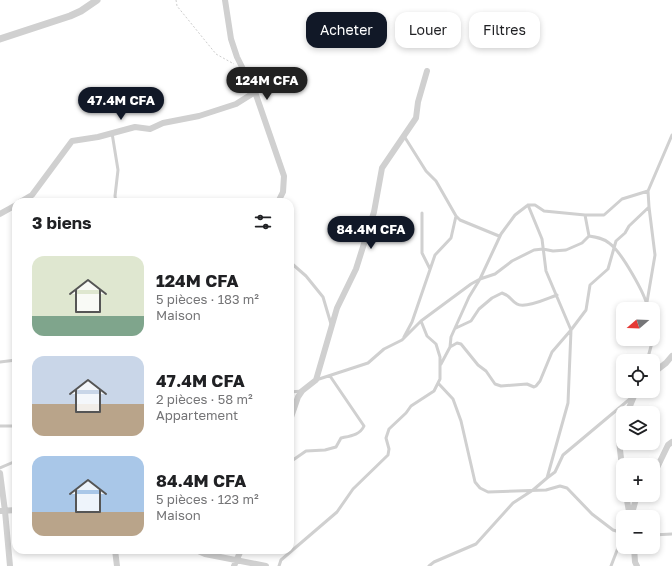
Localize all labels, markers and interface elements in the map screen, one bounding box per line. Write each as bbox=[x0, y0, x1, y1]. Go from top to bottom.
chip: Acheter bbox=[306, 12, 387, 48]
chip: Louer bbox=[395, 12, 461, 48]
chip: Filtres bbox=[469, 12, 540, 48]
pin: 124M CFA bbox=[226, 67, 308, 101]
text: 124M CFA bbox=[235, 72, 299, 88]
pin: 47.4M CFA bbox=[75, 87, 167, 121]
text: 47.4M CFA bbox=[87, 92, 155, 108]
icon: filters bbox=[252, 211, 274, 233]
text: 3 biens bbox=[32, 212, 92, 233]
pin: 84.4M CFA bbox=[325, 216, 417, 250]
text: 84.4M CFA bbox=[336, 221, 406, 237]
text: 124M CFA bbox=[156, 270, 239, 291]
icon: home bbox=[64, 272, 112, 320]
text: 5 pièces · 183 m² bbox=[156, 291, 259, 307]
north arrow bbox=[616, 302, 660, 346]
map controls bbox=[616, 302, 660, 554]
text: Maison bbox=[156, 307, 201, 323]
button: locate bbox=[616, 354, 660, 398]
text: 47.4M CFA bbox=[156, 370, 245, 391]
icon: home bbox=[64, 372, 112, 420]
text: 2 pièces · 58 m² bbox=[156, 391, 253, 407]
button: layers bbox=[616, 406, 660, 450]
text: Appartement bbox=[156, 407, 238, 423]
button: + bbox=[616, 458, 660, 502]
text: 84.4M CFA bbox=[156, 470, 246, 491]
icon: home bbox=[64, 472, 112, 520]
text: 5 pièces · 123 m² bbox=[156, 491, 259, 507]
text: Maison bbox=[156, 507, 201, 523]
button: − bbox=[616, 510, 660, 554]

